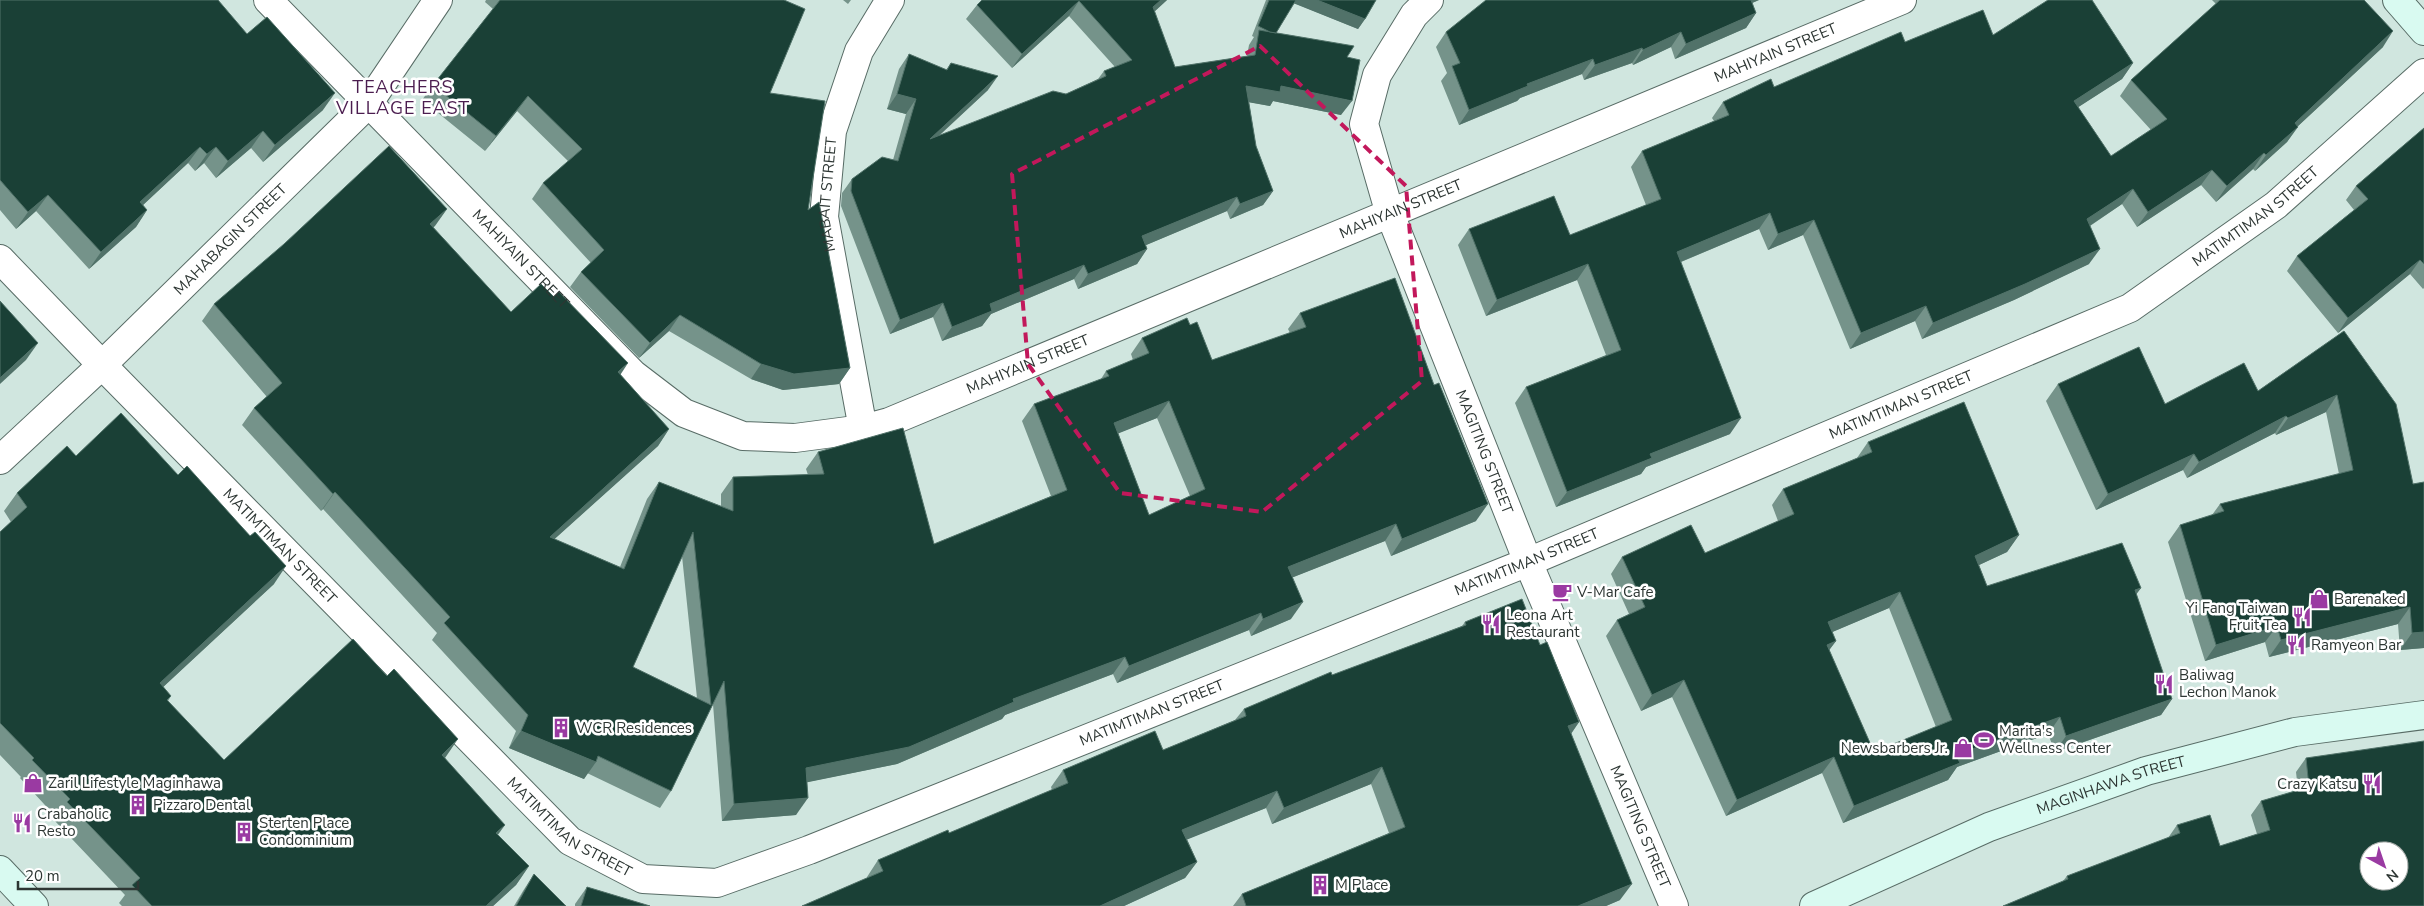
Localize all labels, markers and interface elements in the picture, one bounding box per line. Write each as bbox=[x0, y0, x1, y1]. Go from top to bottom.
street label: MAHIYAIN STREET bbox=[1711, 18, 1840, 87]
district label: TEACHERS VILLAGE EAST bbox=[335, 75, 470, 120]
street label: MABAIT STREET bbox=[814, 136, 841, 254]
street label: MATIMTIMAN STREET bbox=[2188, 162, 2323, 271]
street label: MAHIYAIN STREET bbox=[1336, 174, 1465, 243]
street label: MAHABAGIN STREET bbox=[169, 179, 291, 299]
street label: MAHIYAIN STREET bbox=[468, 205, 574, 313]
street label: MAHIYAIN STREET bbox=[963, 330, 1092, 399]
street label: MATIMTIMAN STREET bbox=[1826, 365, 1976, 444]
street label: MAGITING STREET bbox=[1451, 387, 1518, 517]
street label: MATIMTIMAN STREET bbox=[219, 484, 341, 608]
street label: MATIMTIMAN STREET bbox=[1451, 523, 1602, 600]
cafe icon: V-Mar Cafe bbox=[1551, 581, 1573, 603]
place label: V-Mar Cafe bbox=[1576, 582, 1654, 602]
shop icon: Barenaked bbox=[2308, 588, 2330, 610]
place label: Barenaked bbox=[2334, 589, 2406, 609]
place label: Yi Fang Taiwan Fruit Tea bbox=[2184, 598, 2287, 635]
place label: Leona Art Restaurant bbox=[1506, 605, 1580, 642]
restaurant icon: Yi Fang Taiwan Fruit Tea bbox=[2291, 606, 2313, 628]
restaurant icon: Leona Art Restaurant bbox=[1480, 613, 1502, 635]
restaurant icon: Ramyeon Bar bbox=[2285, 634, 2307, 656]
place label: Ramyeon Bar bbox=[2311, 635, 2402, 655]
place label: Baliwag Lechon Manok bbox=[2179, 665, 2277, 702]
restaurant icon: Baliwag Lechon Manok bbox=[2153, 673, 2175, 695]
street label: MATIMTIMAN STREET bbox=[1076, 675, 1227, 751]
building icon: WCR Residences bbox=[550, 717, 572, 739]
place label: WCR Residences bbox=[576, 718, 692, 738]
place label: Marita's Wellness Center bbox=[1999, 721, 2112, 758]
sports icon: Marita's Wellness Center bbox=[1973, 729, 1995, 751]
shop icon: Newsbarbers Jr. bbox=[1952, 737, 1974, 759]
place label: Newsbarbers Jr. bbox=[1841, 738, 1948, 758]
street label: MAGINHAWA STREET bbox=[2034, 751, 2187, 819]
street label: MAGITING STREET bbox=[1605, 762, 1675, 891]
shop icon: Zaril Lifestyle Maginhawa bbox=[22, 772, 44, 794]
place label: Zaril Lifestyle Maginhawa bbox=[48, 773, 221, 793]
street label: MATIMTIMAN STREET bbox=[503, 773, 635, 882]
restaurant icon: Crazy Katsu bbox=[2361, 773, 2383, 795]
place label: Crazy Katsu bbox=[2277, 774, 2357, 794]
building icon: Pizzaro Dental bbox=[127, 794, 149, 816]
place label: Pizzaro Dental bbox=[153, 795, 251, 815]
place label: Crabaholic Resto bbox=[37, 804, 109, 841]
restaurant icon: Crabaholic Resto bbox=[11, 812, 33, 834]
place label: Sterten Place Condominium bbox=[259, 813, 352, 850]
building icon: Sterten Place Condominium bbox=[233, 821, 255, 843]
north arrow bbox=[2359, 841, 2409, 891]
scale bar bbox=[18, 858, 138, 890]
text: N bbox=[2382, 865, 2402, 886]
text: 20 m bbox=[25, 866, 60, 886]
building icon: M Place bbox=[1309, 874, 1331, 896]
place label: M Place bbox=[1335, 875, 1388, 895]

